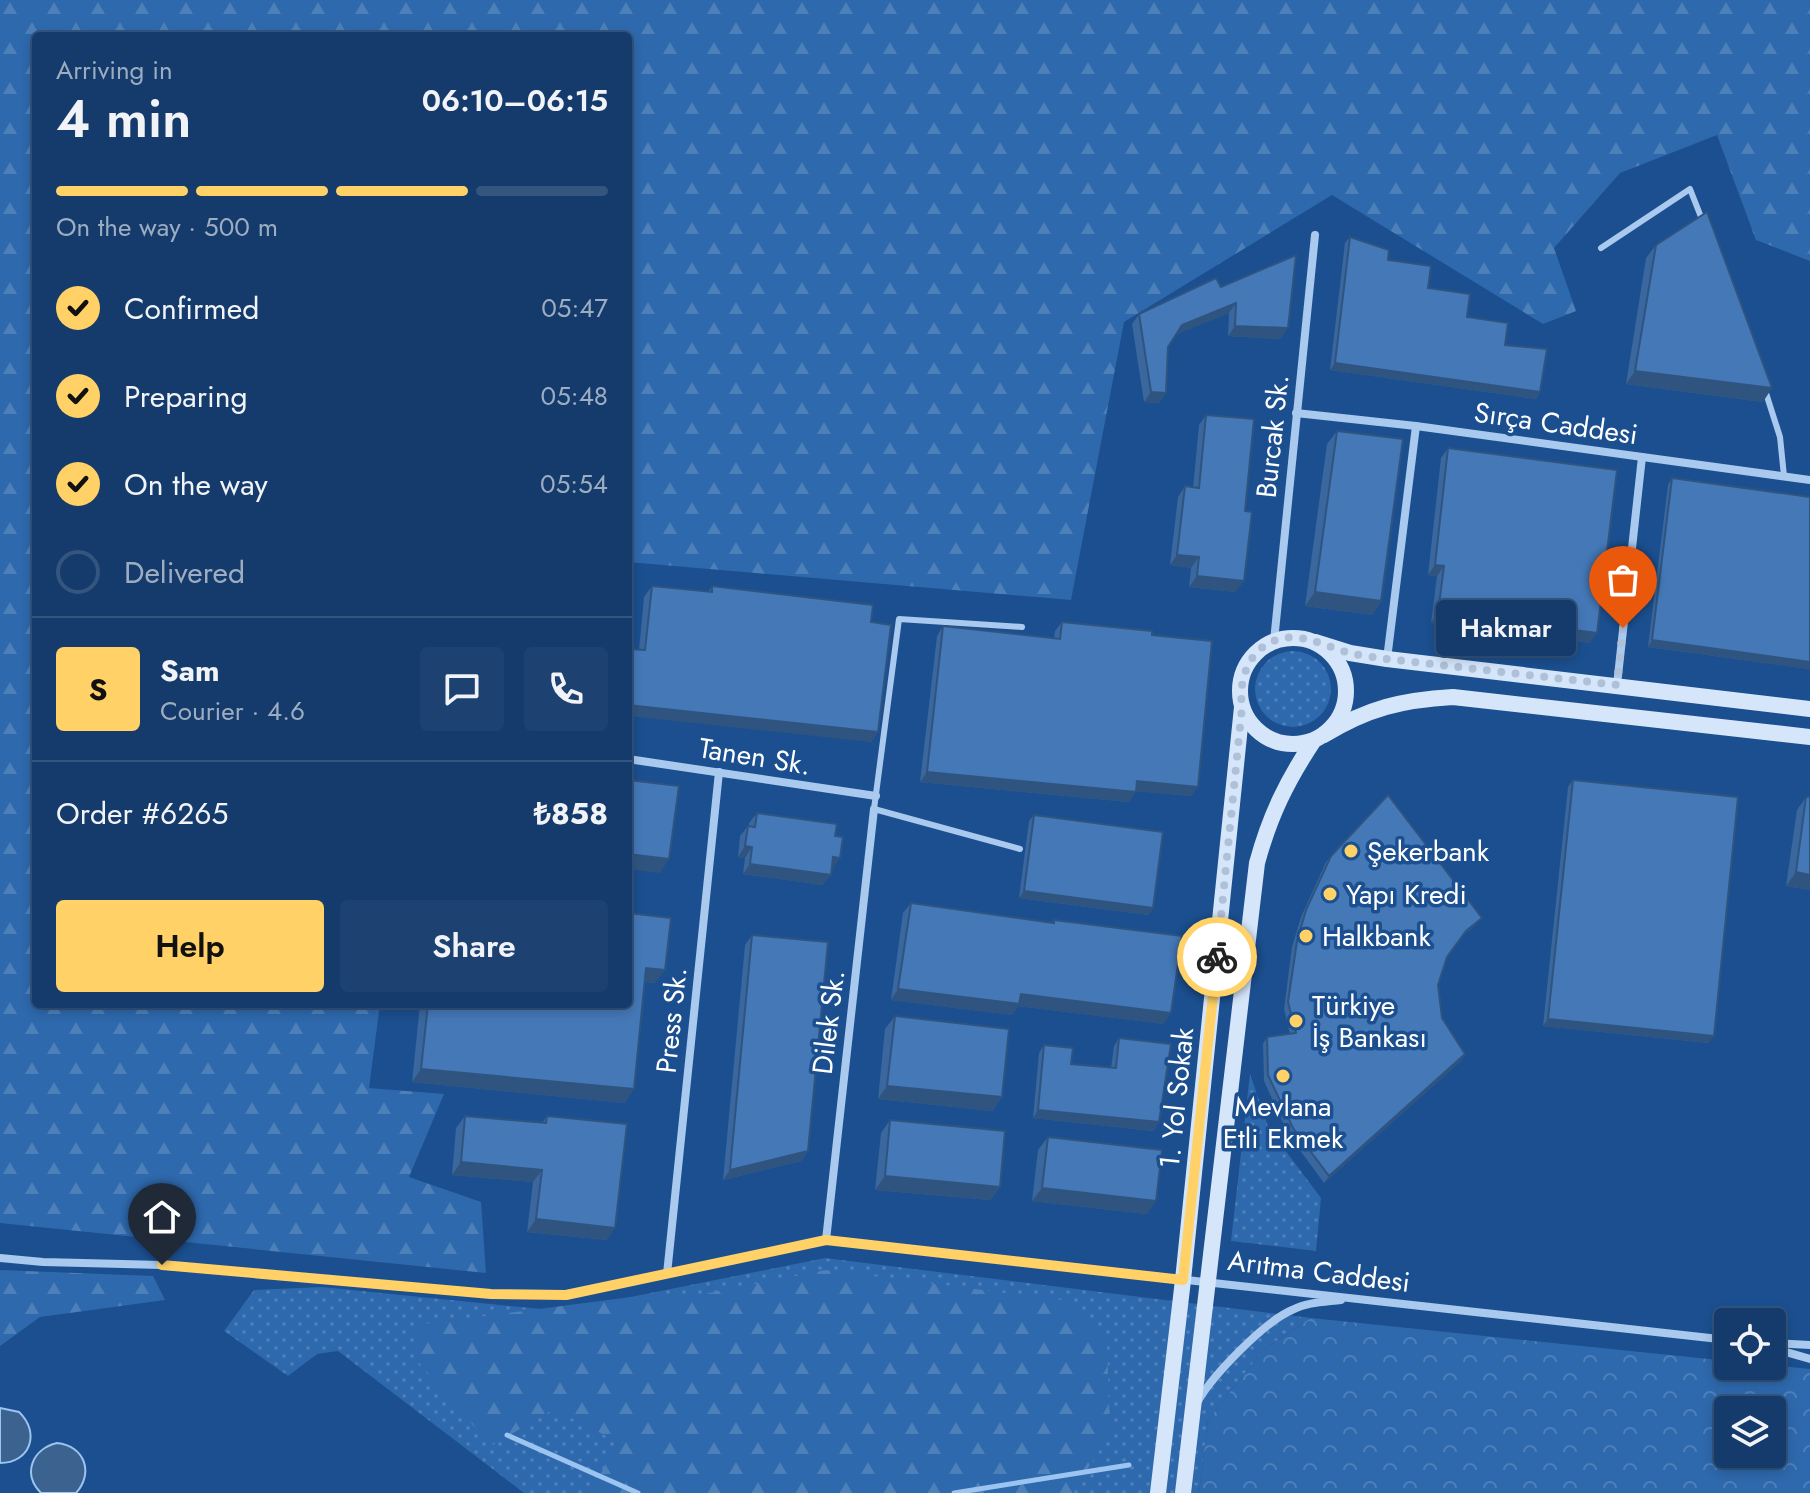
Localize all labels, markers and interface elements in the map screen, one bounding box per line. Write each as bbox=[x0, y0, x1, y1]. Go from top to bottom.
text: Arriving in bbox=[56, 51, 173, 89]
text: 06:10–06:15 bbox=[422, 79, 608, 122]
text: 4 min bbox=[56, 81, 191, 157]
text: On the way · 500 m bbox=[56, 208, 278, 246]
icon: check bbox=[56, 286, 100, 330]
text: Confirmed bbox=[124, 287, 259, 330]
text: 05:47 bbox=[541, 289, 608, 327]
street label: Burcak Sk. bbox=[1246, 372, 1299, 500]
icon: check bbox=[56, 374, 100, 418]
text: Preparing bbox=[124, 375, 248, 418]
text: 05:48 bbox=[541, 377, 608, 415]
street label: Sırça Caddesi bbox=[1472, 392, 1640, 455]
icon: check bbox=[56, 462, 100, 506]
text: On the way bbox=[124, 463, 268, 506]
text: 05:54 bbox=[540, 465, 608, 503]
pin bbox=[1589, 546, 1657, 628]
text: Delivered bbox=[124, 551, 245, 594]
icon: bag bbox=[1601, 558, 1645, 602]
callout: Hakmar bbox=[1435, 600, 1575, 656]
text: Hakmar bbox=[1460, 609, 1552, 647]
button: chat bbox=[420, 647, 504, 731]
button: phone bbox=[524, 647, 608, 731]
text: Sam bbox=[160, 649, 220, 692]
text: S bbox=[89, 668, 107, 711]
text: Courier · 4.6 bbox=[160, 692, 305, 730]
street label: Tanen Sk. bbox=[696, 727, 814, 786]
text: Order #6265 bbox=[56, 792, 229, 835]
text: ₺858 bbox=[534, 792, 608, 835]
place label: Şekerbank bbox=[1367, 831, 1490, 872]
marker: Şekerbank bbox=[1342, 842, 1360, 860]
place label: Yapı Kredi bbox=[1346, 874, 1467, 915]
marker: Yapı Kredi bbox=[1321, 885, 1339, 903]
button: Help bbox=[56, 900, 324, 992]
button: Share bbox=[340, 900, 608, 992]
place label: Halkbank bbox=[1322, 916, 1431, 957]
courier bbox=[1177, 917, 1257, 997]
marker: Halkbank bbox=[1297, 927, 1315, 945]
icon: bike bbox=[1195, 935, 1239, 979]
street label: Press Sk. bbox=[646, 965, 697, 1075]
street label: Dilek Sk. bbox=[802, 968, 855, 1077]
place label: Türkiye İş Bankası bbox=[1312, 985, 1427, 1058]
marker: Türkiye İş Bankası bbox=[1287, 1012, 1305, 1030]
street label: 1. Yol Sokak bbox=[1149, 1025, 1204, 1170]
marker: Mevlana Etli Ekmek bbox=[1274, 1067, 1292, 1085]
place label: Mevlana Etli Ekmek bbox=[1223, 1086, 1344, 1159]
pin bbox=[128, 1183, 196, 1265]
icon: home bbox=[140, 1195, 184, 1239]
street label: Arıtma Caddesi bbox=[1225, 1240, 1412, 1303]
map controls bbox=[1714, 1308, 1786, 1468]
button: locate bbox=[1714, 1308, 1786, 1380]
button: layers bbox=[1714, 1396, 1786, 1468]

